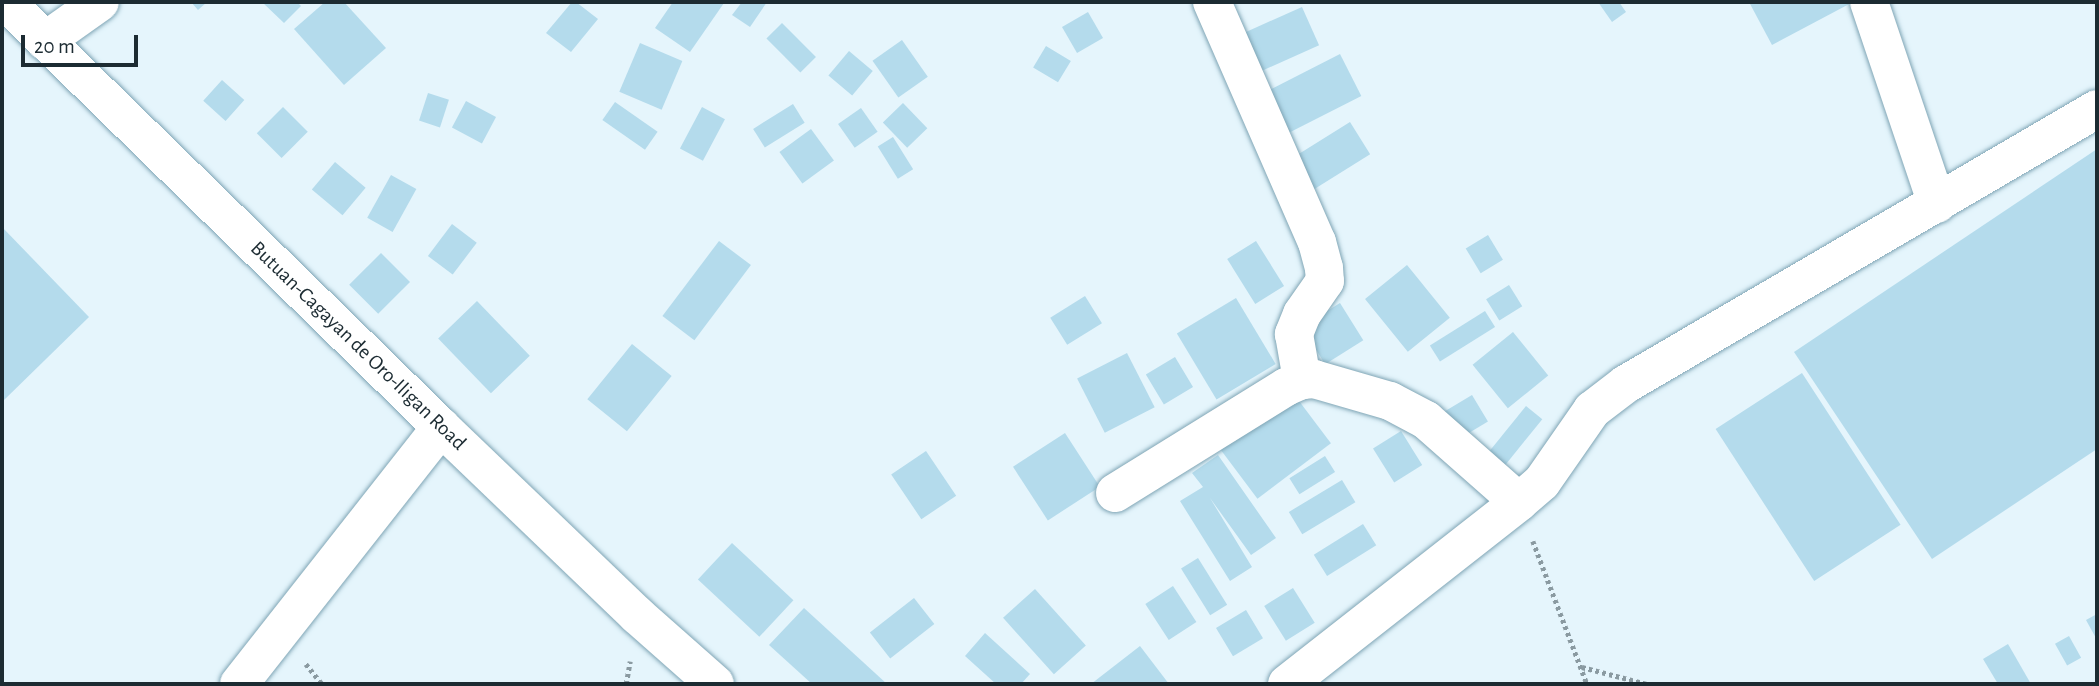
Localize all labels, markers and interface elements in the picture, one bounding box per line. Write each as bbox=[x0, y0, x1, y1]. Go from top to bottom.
scale bar bbox=[24, 21, 142, 65]
text: 20 m bbox=[34, 36, 75, 57]
street label: Butuan-Cagayan de Oro-Iligan Road bbox=[245, 236, 471, 456]

